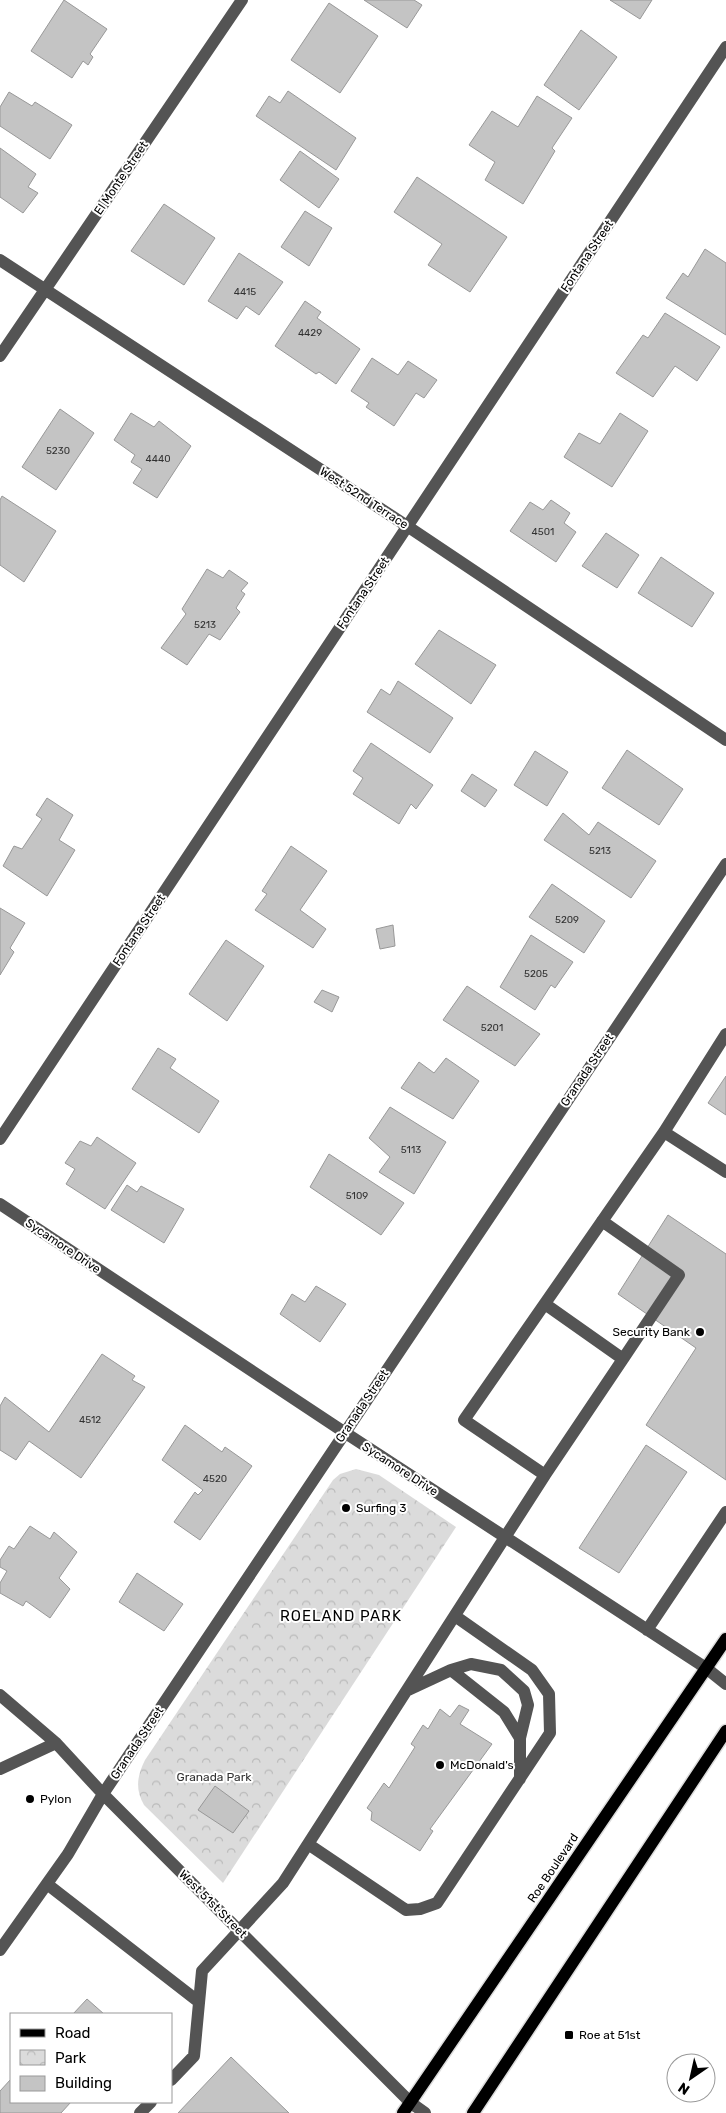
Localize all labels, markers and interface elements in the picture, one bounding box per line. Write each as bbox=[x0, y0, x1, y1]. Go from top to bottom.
street label: El Monte Street bbox=[91, 138, 151, 217]
street label: Fontana Street bbox=[558, 217, 616, 295]
house number: 4415 bbox=[234, 286, 256, 298]
house number: 4429 bbox=[298, 327, 322, 339]
house number: 5230 bbox=[46, 445, 70, 457]
house number: 4440 bbox=[146, 453, 170, 465]
street label: West 52nd Terrace bbox=[317, 464, 411, 532]
house number: 4501 bbox=[532, 526, 554, 538]
street label: Fontana Street bbox=[334, 554, 392, 632]
house number: 5213 bbox=[194, 619, 216, 631]
house number: 5213 bbox=[589, 845, 611, 857]
street label: Fontana Street bbox=[110, 891, 168, 969]
house number: 5209 bbox=[555, 914, 579, 926]
house number: 5205 bbox=[524, 968, 548, 980]
house number: 5201 bbox=[481, 1022, 503, 1034]
street label: Granada Street bbox=[558, 1031, 617, 1109]
house number: 5113 bbox=[401, 1144, 421, 1156]
house number: 5109 bbox=[346, 1190, 368, 1202]
street label: Sycamore Drive bbox=[23, 1216, 103, 1276]
place label: Security Bank bbox=[612, 1325, 691, 1339]
marker: Security Bank bbox=[694, 1326, 706, 1338]
street label: Granada Street bbox=[333, 1367, 392, 1445]
house number: 4512 bbox=[79, 1414, 101, 1426]
street label: Sycamore Drive bbox=[359, 1439, 441, 1499]
house number: 4520 bbox=[203, 1473, 227, 1485]
place label: Surfing 3 bbox=[356, 1501, 406, 1515]
marker: Surfing 3 bbox=[340, 1502, 352, 1514]
district label: ROELAND PARK bbox=[280, 1607, 402, 1625]
street label: Granada Street bbox=[108, 1704, 167, 1782]
place label: McDonald's bbox=[450, 1758, 514, 1772]
marker: McDonald's bbox=[434, 1759, 446, 1771]
park label: Granada Park bbox=[177, 1770, 252, 1784]
place label: Pylon bbox=[40, 1792, 71, 1806]
marker: Pylon bbox=[24, 1793, 36, 1805]
street label: Roe Boulevard bbox=[525, 1831, 581, 1905]
street label: West 51st Street bbox=[176, 1867, 250, 1941]
legend bbox=[10, 2013, 172, 2103]
text: Road bbox=[55, 2024, 91, 2042]
place label: Roe at 51st bbox=[579, 2028, 641, 2042]
marker: Roe at 51st bbox=[563, 2029, 575, 2041]
text: Park bbox=[55, 2049, 86, 2067]
north arrow bbox=[666, 2053, 716, 2103]
text: Building bbox=[55, 2074, 112, 2092]
text: N bbox=[675, 2078, 693, 2098]

